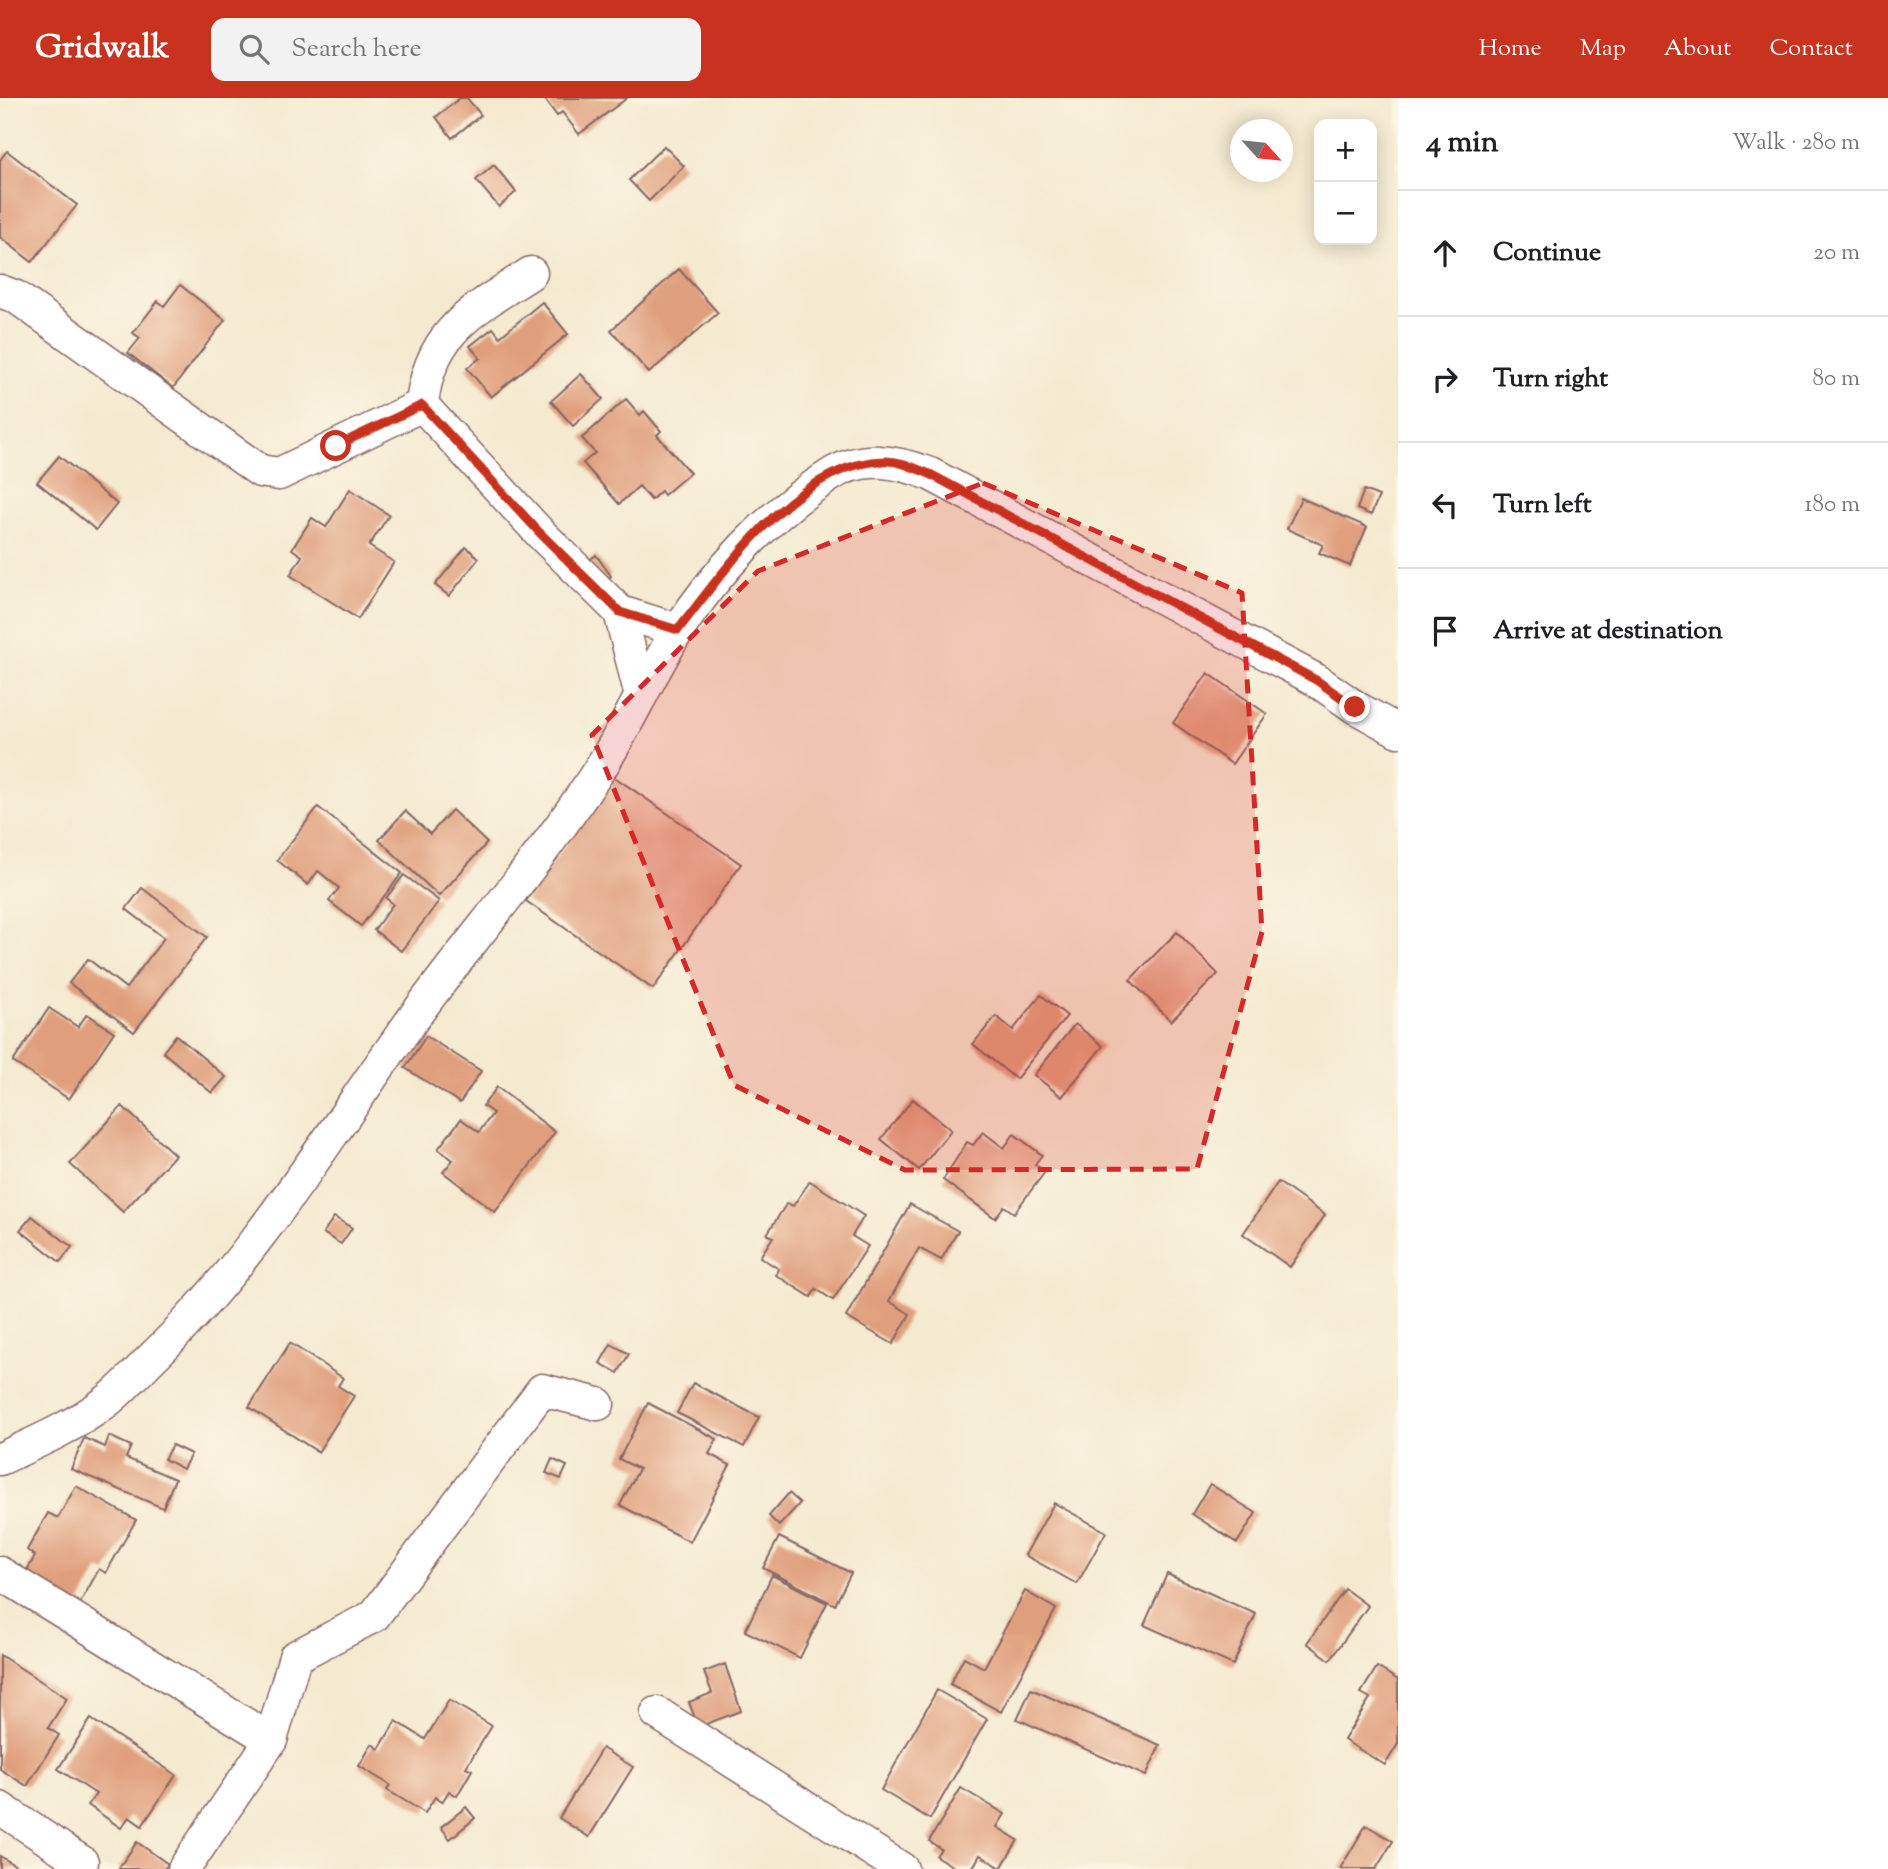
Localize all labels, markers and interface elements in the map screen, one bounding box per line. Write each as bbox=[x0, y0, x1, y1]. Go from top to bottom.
search box bbox=[211, 18, 701, 81]
text: Gridwalk bbox=[35, 25, 169, 73]
icon: search bbox=[235, 30, 273, 68]
text: Search here bbox=[291, 31, 422, 68]
text: Home bbox=[1479, 32, 1542, 66]
text: Map bbox=[1580, 32, 1626, 66]
text: About bbox=[1664, 32, 1731, 66]
text: Contact bbox=[1769, 32, 1853, 66]
north arrow bbox=[1230, 119, 1293, 182]
map controls bbox=[1314, 119, 1377, 245]
button: + bbox=[1314, 119, 1377, 182]
text: 4 min bbox=[1426, 122, 1499, 165]
text: Walk · 280 m bbox=[1732, 127, 1860, 160]
button: − bbox=[1314, 182, 1377, 245]
icon: ahead bbox=[1426, 234, 1464, 272]
text: Continue bbox=[1493, 235, 1601, 272]
text: 20 m bbox=[1813, 237, 1860, 270]
icon: right bbox=[1426, 360, 1464, 398]
text: Turn right bbox=[1493, 361, 1608, 398]
text: 80 m bbox=[1812, 363, 1860, 396]
route start bbox=[320, 430, 351, 461]
icon: left bbox=[1426, 486, 1464, 524]
text: Turn left bbox=[1493, 487, 1592, 524]
text: 180 m bbox=[1805, 489, 1860, 522]
icon: arrive bbox=[1426, 612, 1464, 650]
text: Arrive at destination bbox=[1493, 613, 1723, 650]
route end bbox=[1339, 691, 1370, 722]

